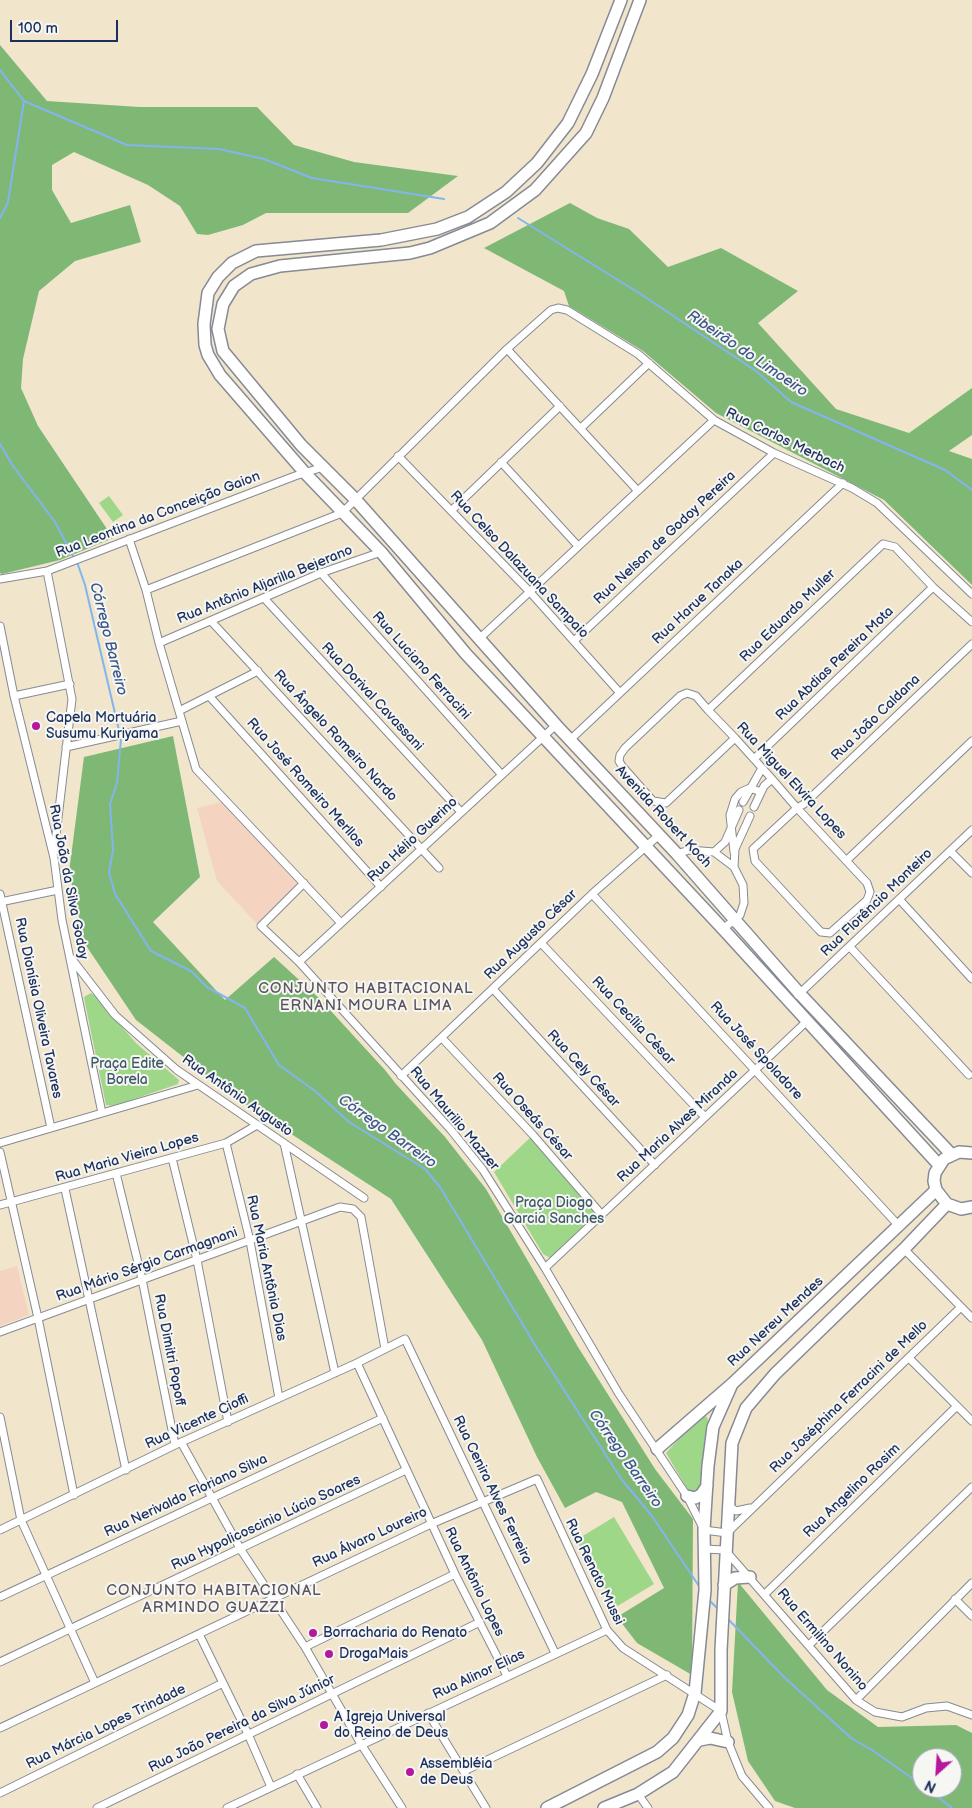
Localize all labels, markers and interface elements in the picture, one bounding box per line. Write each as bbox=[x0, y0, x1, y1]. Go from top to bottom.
scale bar bbox=[12, 10, 120, 42]
text: 100 m bbox=[18, 19, 58, 38]
water label: Ribeirão do Limoeiro bbox=[683, 307, 811, 401]
street label: Rua Carlos Merbach bbox=[723, 405, 847, 477]
street label: Rua Leontina da Conceição Gaion bbox=[53, 468, 263, 562]
street label: Rua Nelson de Godoy Pereira bbox=[591, 468, 739, 608]
street label: Rua Celso Dalazuana Sampaio bbox=[446, 488, 592, 642]
street label: Rua Antônio Aljarilla Bejerano bbox=[175, 542, 355, 628]
street label: Rua Harue Tanaka bbox=[649, 556, 747, 648]
street label: Rua Eduardo Muller bbox=[737, 566, 839, 666]
water label: Córrego Barreiro bbox=[85, 581, 131, 697]
street label: Rua Abdias Pereira Mota bbox=[773, 603, 897, 725]
street label: Rua Luciano Ferracini bbox=[368, 609, 474, 723]
street label: Rua Dorival Cavassani bbox=[317, 639, 427, 755]
street label: Rua Ângelo Romeiro Nardo bbox=[270, 667, 400, 805]
street label: Rua João Caldana bbox=[828, 671, 924, 765]
place label: Capela Mortuária Susumu Kuriyama bbox=[46, 710, 158, 742]
street label: Rua José Romeiro Merllos bbox=[243, 715, 367, 851]
street label: Rua Miguel Elvira Lopes bbox=[732, 719, 850, 843]
marker: Capela Mortuária Susumu Kuriyama bbox=[30, 720, 42, 732]
street label: Avenida Robert Koch bbox=[611, 763, 715, 871]
street label: Rua Hélio Guerino bbox=[364, 794, 462, 886]
street label: Rua João da Silva Godoy bbox=[45, 803, 91, 961]
street label: Rua Florêncio Monteiro bbox=[818, 845, 936, 961]
street label: Rua Augusto César bbox=[481, 886, 581, 984]
street label: Rua Dionísia Oliveira Tavares bbox=[11, 916, 65, 1100]
street label: Rua Cecília César bbox=[588, 973, 678, 1069]
district label: CONJUNTO HABITACIONAL ERNANI MOURA LIMA bbox=[256, 980, 476, 1015]
street label: Rua José Spoladore bbox=[706, 998, 806, 1104]
street label: Rua Cely César bbox=[543, 1027, 623, 1111]
street label: Rua Antônio Augusto bbox=[178, 1051, 296, 1141]
park label: Praça Edite Borela bbox=[90, 1056, 164, 1088]
street label: Rua Maurilio Mazzer bbox=[406, 1064, 502, 1174]
street label: Rua Maria Alves Miranda bbox=[614, 1066, 742, 1186]
street label: Rua Oseás César bbox=[488, 1070, 576, 1164]
water label: Córrego Barreiro bbox=[334, 1091, 440, 1173]
street label: Rua Maria Vieira Lopes bbox=[53, 1129, 201, 1187]
street label: Rua Maria Antônia Dias bbox=[242, 1193, 290, 1343]
park label: Praça Diogo Garcia Sanches bbox=[504, 1195, 604, 1228]
street label: Rua Mário Sérgio Carmagnani bbox=[54, 1224, 240, 1306]
street label: Rua Nereu Mendes bbox=[725, 1273, 827, 1371]
street label: Rua Dimitri Popoff bbox=[150, 1292, 188, 1408]
street label: Rua Joséphina Ferracini de Mello bbox=[767, 1317, 931, 1477]
street label: Rua Vicente Cioffi bbox=[143, 1391, 251, 1453]
water label: Córrego Barreiro bbox=[584, 1406, 666, 1512]
street label: Rua Cenira Alves Ferreira bbox=[449, 1413, 535, 1567]
street label: Rua Angelino Rosim bbox=[800, 1440, 904, 1542]
street label: Rua Nerivaldo Floriano Silva bbox=[102, 1451, 270, 1541]
street label: Rua Hypolicoscinio Lúcio Soares bbox=[169, 1472, 363, 1574]
street label: Rua Álvaro Loureiro bbox=[310, 1504, 430, 1572]
street label: Rua Renato Mussi bbox=[561, 1516, 627, 1628]
street label: Rua Antônio Lopes bbox=[440, 1525, 508, 1639]
district label: CONJUNTO HABITACIONAL ARMINDO GUAZZI bbox=[104, 1582, 324, 1617]
street label: Rua Ermilino Nonino bbox=[773, 1585, 871, 1695]
place label: Borracharia do Renato bbox=[323, 1625, 467, 1641]
marker: Borracharia do Renato bbox=[307, 1627, 319, 1639]
place label: DrogaMais bbox=[339, 1646, 408, 1662]
street label: Rua Alinor Elias bbox=[430, 1646, 528, 1704]
marker: DrogaMais bbox=[323, 1648, 335, 1660]
street label: Rua João Pereira da Silva Júnior bbox=[146, 1671, 338, 1777]
street label: Rua Márcia Lopes Trindade bbox=[23, 1681, 189, 1773]
place label: A Igreja Universal do Reino de Deus bbox=[334, 1709, 448, 1741]
marker: A Igreja Universal do Reino de Deus bbox=[318, 1719, 330, 1731]
north arrow bbox=[912, 1748, 962, 1798]
place label: Assembléia de Deus bbox=[420, 1756, 492, 1788]
marker: Assembléia de Deus bbox=[404, 1766, 416, 1778]
text: N bbox=[922, 1776, 939, 1796]

